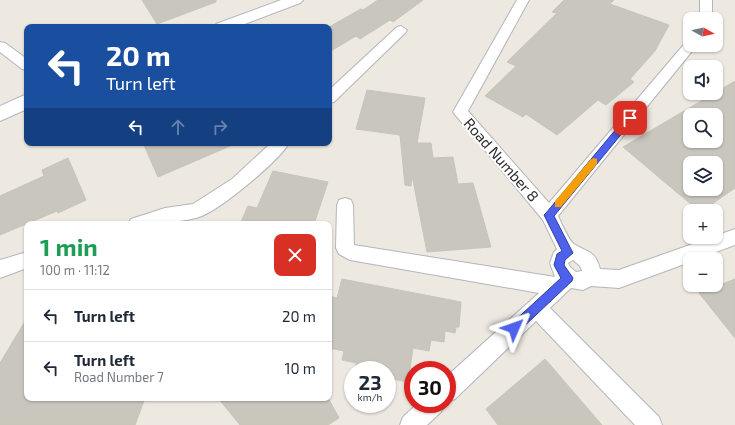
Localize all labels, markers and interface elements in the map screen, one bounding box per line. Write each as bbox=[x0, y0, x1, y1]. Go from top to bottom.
north arrow bbox=[683, 12, 723, 52]
map controls bbox=[683, 12, 723, 292]
text: 20 m bbox=[106, 38, 171, 72]
icon: left bbox=[40, 40, 92, 92]
button: sound bbox=[683, 60, 723, 100]
text: Turn left bbox=[106, 72, 176, 94]
pin bbox=[613, 101, 647, 135]
icon: arrive bbox=[619, 107, 641, 129]
button: search bbox=[683, 108, 723, 148]
street label: Road Number 8 bbox=[461, 114, 543, 205]
icon: left bbox=[125, 116, 147, 138]
icon: ahead bbox=[167, 116, 189, 138]
icon: right bbox=[209, 116, 231, 138]
button: layers bbox=[683, 156, 723, 196]
button: + bbox=[683, 204, 723, 244]
text: 1 min bbox=[40, 232, 98, 261]
button: close bbox=[274, 234, 316, 276]
button: − bbox=[683, 252, 723, 292]
text: 100 m · 11:12 bbox=[40, 262, 110, 278]
icon: left bbox=[40, 305, 62, 327]
text: Turn left bbox=[74, 307, 135, 325]
text: 20 m bbox=[282, 307, 316, 325]
position arrow bbox=[493, 307, 535, 349]
text: Turn left bbox=[74, 351, 135, 369]
icon: left bbox=[40, 357, 62, 379]
text: 10 m bbox=[284, 359, 316, 377]
speed limit sign: 30 bbox=[404, 361, 456, 413]
text: Road Number 7 bbox=[74, 369, 164, 385]
text: 23 bbox=[359, 370, 381, 394]
text: km/h bbox=[358, 391, 382, 403]

